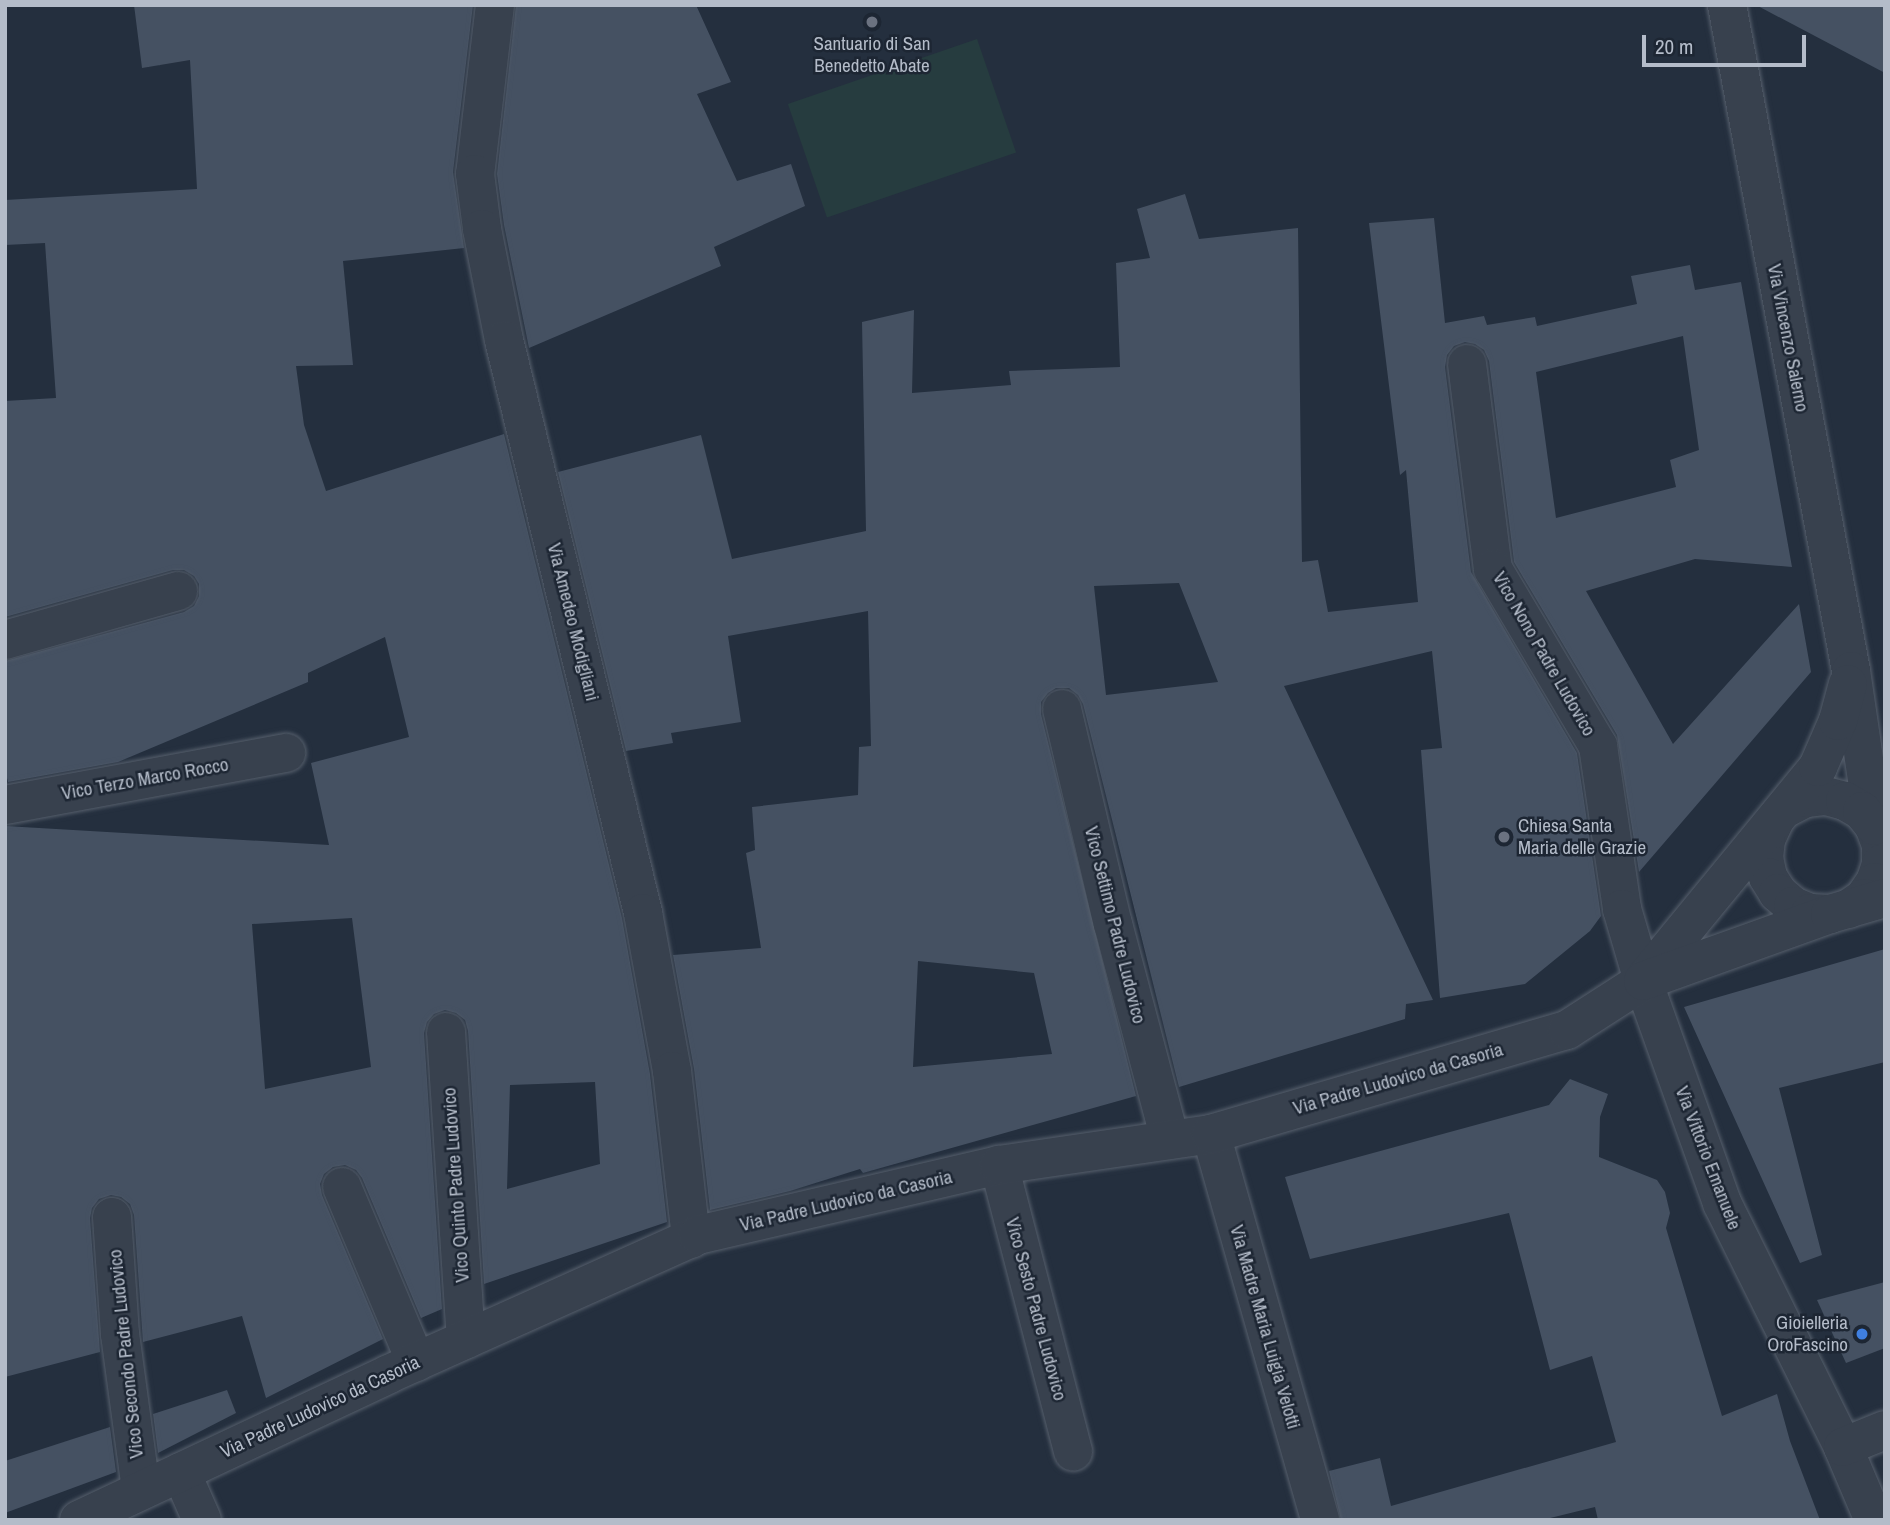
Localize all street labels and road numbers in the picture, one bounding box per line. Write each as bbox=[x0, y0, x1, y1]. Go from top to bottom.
street label: Via Vincenzo Salerno bbox=[1762, 262, 1814, 414]
street label: Via Amedeo Modigliani bbox=[542, 540, 604, 704]
street label: Vico Nono Padre Ludovico bbox=[1488, 568, 1600, 740]
street label: Vico Terzo Marco Rocco bbox=[60, 753, 230, 805]
street label: Vico Settimo Padre Ludovico bbox=[1079, 824, 1151, 1026]
street label: Via Padre Ludovico da Casoria bbox=[1290, 1038, 1506, 1120]
street label: Via Vittorio Emanuele bbox=[1670, 1083, 1746, 1233]
street label: Vico Quinto Padre Ludovico bbox=[438, 1087, 474, 1283]
street label: Via Padre Ludovico da Casoria bbox=[738, 1165, 954, 1237]
street label: Vico Sesto Padre Ludovico bbox=[1001, 1215, 1071, 1403]
street label: Via Madre Maria Luigia Velotti bbox=[1225, 1222, 1305, 1432]
street label: Vico Secondo Padre Ludovico bbox=[104, 1248, 148, 1460]
street label: Via Padre Ludovico da Casoria bbox=[217, 1351, 423, 1463]

